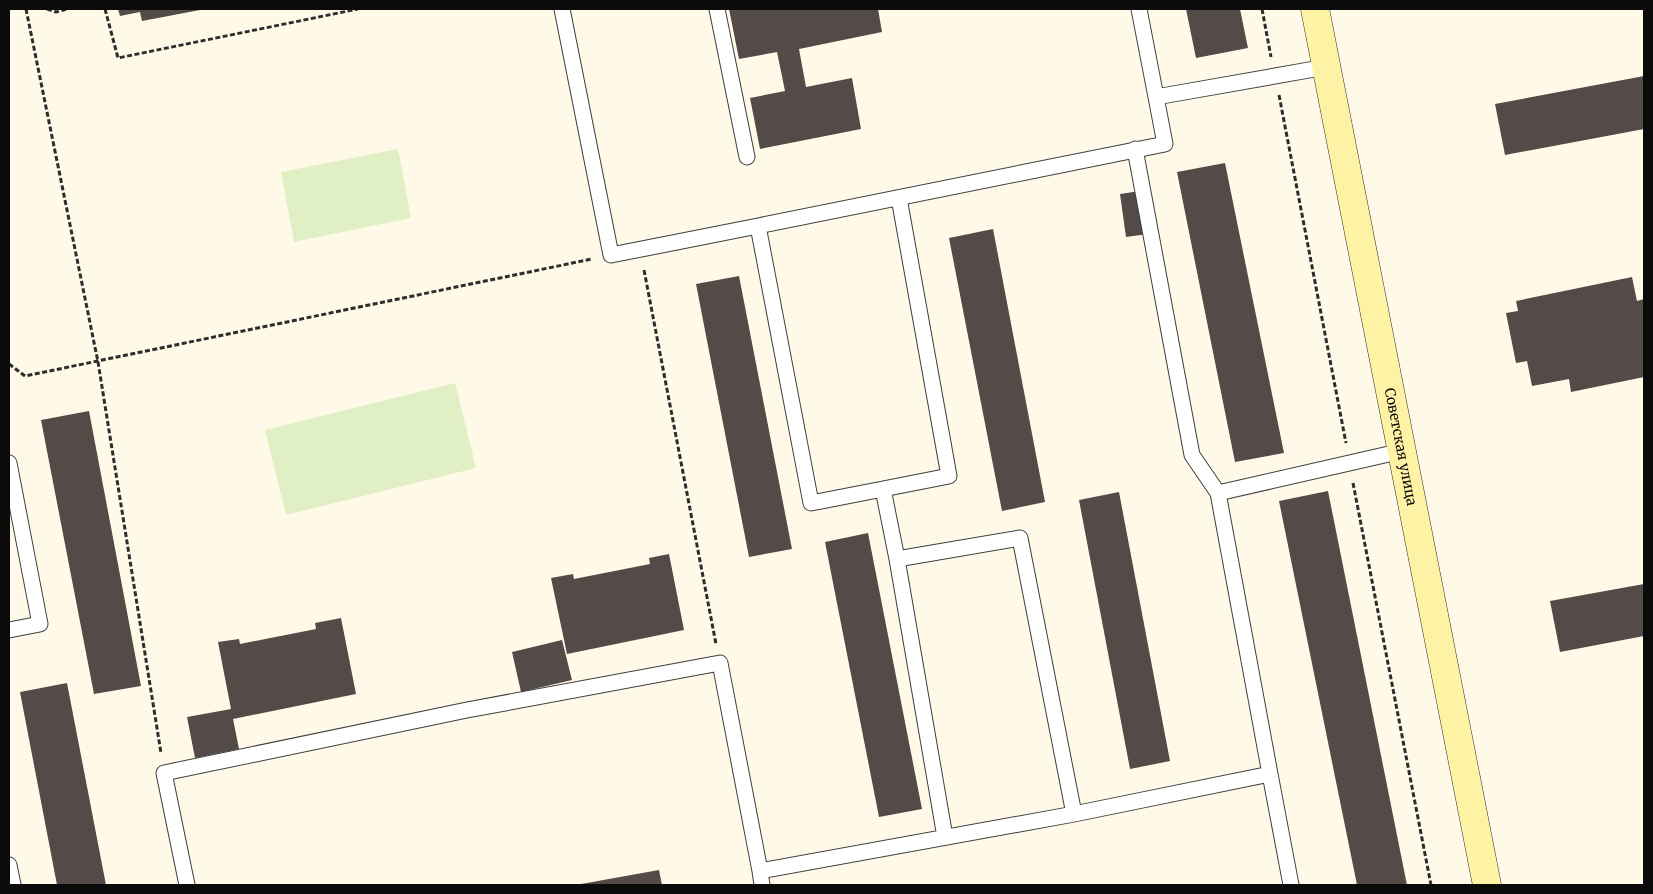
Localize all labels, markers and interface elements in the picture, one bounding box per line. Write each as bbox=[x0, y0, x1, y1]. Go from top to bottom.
street label: Советская улица bbox=[1381, 386, 1421, 508]

